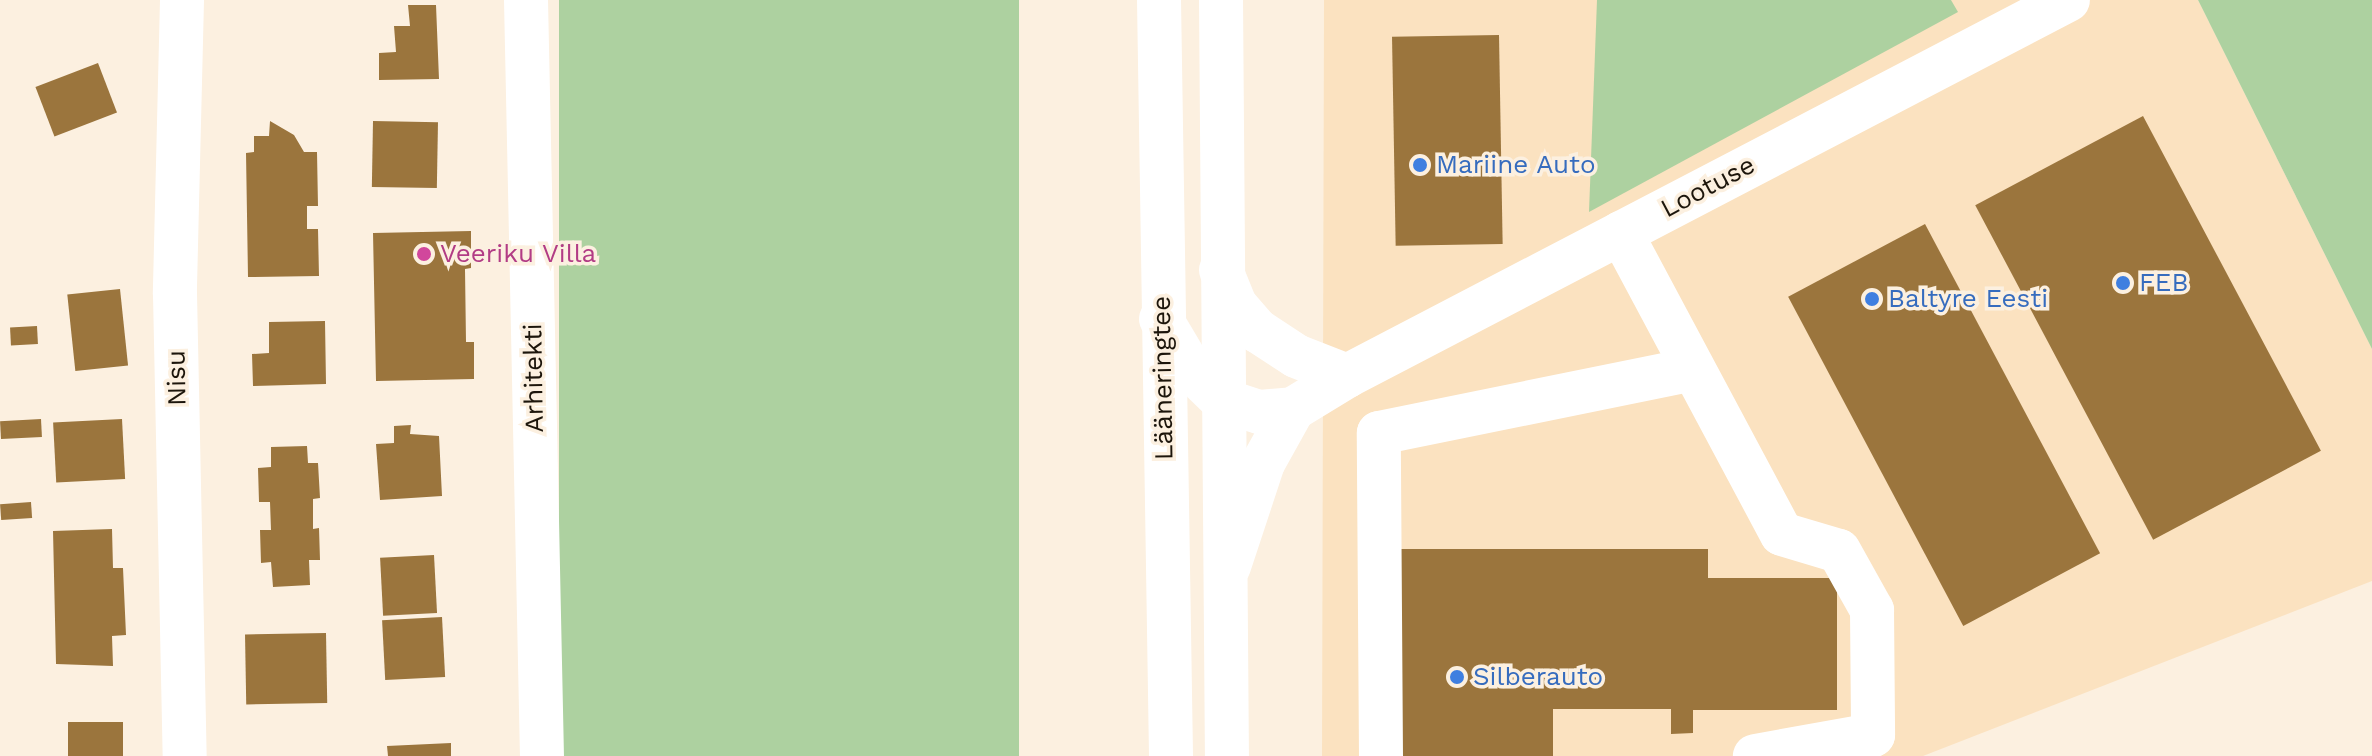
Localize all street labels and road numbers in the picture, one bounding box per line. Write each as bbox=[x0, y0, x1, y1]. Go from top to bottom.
street label: Lootuse bbox=[1656, 149, 1760, 225]
street label: Lääneringtee bbox=[1146, 296, 1180, 460]
street label: Arhitekti bbox=[517, 323, 551, 433]
street label: Nisu bbox=[161, 350, 193, 406]

